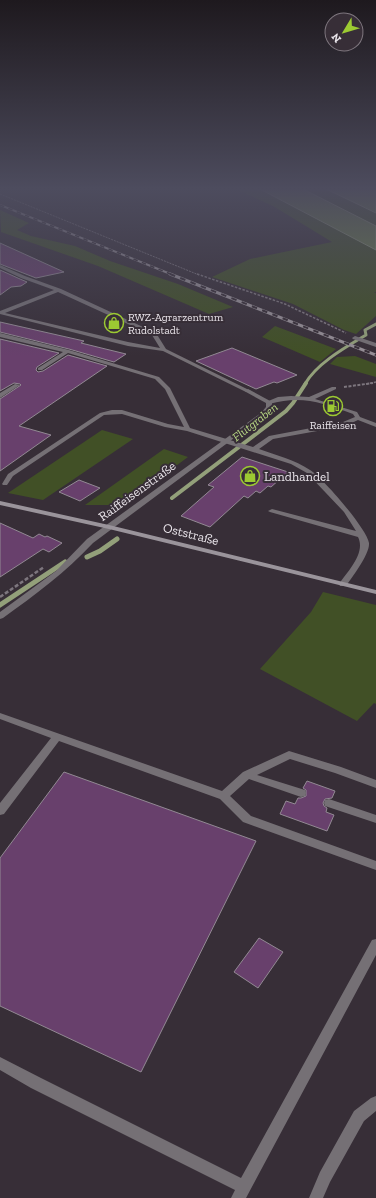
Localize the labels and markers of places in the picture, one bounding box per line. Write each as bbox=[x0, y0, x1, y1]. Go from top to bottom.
place label: RWZ-Agrarzentrum Rudolstadt bbox=[128, 311, 224, 337]
shop icon: RWZ-Agrarzentrum Rudolstadt bbox=[103, 312, 125, 334]
fuel station icon: Raiffeisen bbox=[322, 395, 344, 417]
place label: Raiffeisen bbox=[310, 419, 357, 432]
shop icon: Landhandel bbox=[239, 465, 261, 487]
place label: Landhandel bbox=[264, 469, 330, 484]

